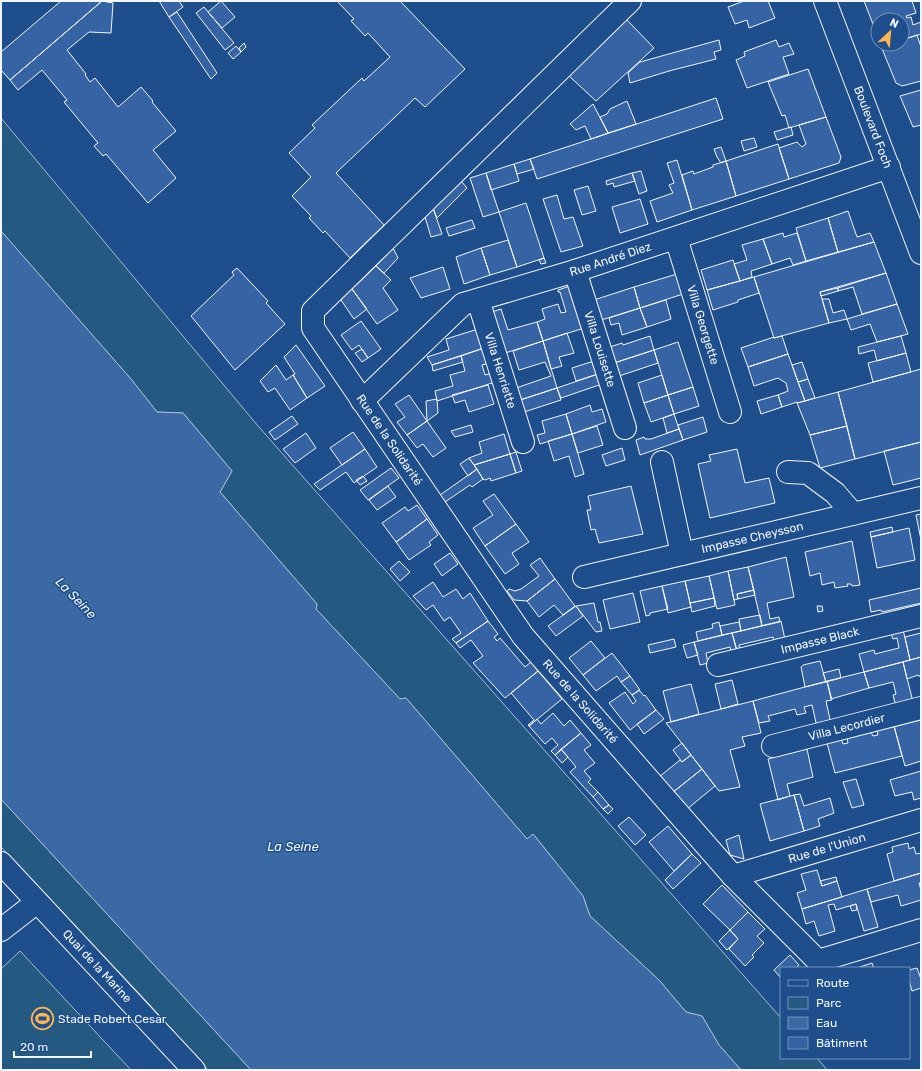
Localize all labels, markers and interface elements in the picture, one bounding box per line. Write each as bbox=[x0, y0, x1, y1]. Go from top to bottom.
north arrow bbox=[870, 12, 910, 52]
text: N bbox=[888, 16, 901, 31]
street label: Boulevard Foch bbox=[851, 84, 895, 170]
street label: Rue André Diez bbox=[568, 239, 653, 279]
street label: Villa Georgette bbox=[684, 283, 722, 367]
street label: Villa Louisette bbox=[581, 309, 619, 389]
street label: Villa Henriette bbox=[482, 331, 519, 411]
street label: Rue de la Solidarité bbox=[353, 392, 425, 488]
street label: Impasse Cheysson bbox=[700, 519, 805, 556]
water label: La Seine bbox=[53, 574, 99, 622]
street label: Impasse Black bbox=[780, 624, 861, 657]
street label: Rue de la Solidarité bbox=[540, 656, 621, 746]
street label: Villa Lecordier bbox=[807, 710, 887, 744]
street label: Rue de l'Union bbox=[787, 830, 867, 866]
water label: La Seine bbox=[267, 839, 319, 854]
street label: Quai de la Marine bbox=[60, 927, 135, 1006]
legend bbox=[780, 967, 910, 1059]
text: Route bbox=[816, 976, 850, 990]
text: Parc bbox=[816, 996, 842, 1010]
sports icon: Stade Robert Cesar bbox=[29, 1006, 55, 1032]
place label: Stade Robert Cesar bbox=[58, 1012, 167, 1026]
text: Eau bbox=[816, 1016, 837, 1030]
scale bar bbox=[14, 1033, 91, 1059]
text: Bâtiment bbox=[816, 1036, 868, 1050]
text: 20 m bbox=[20, 1040, 48, 1054]

